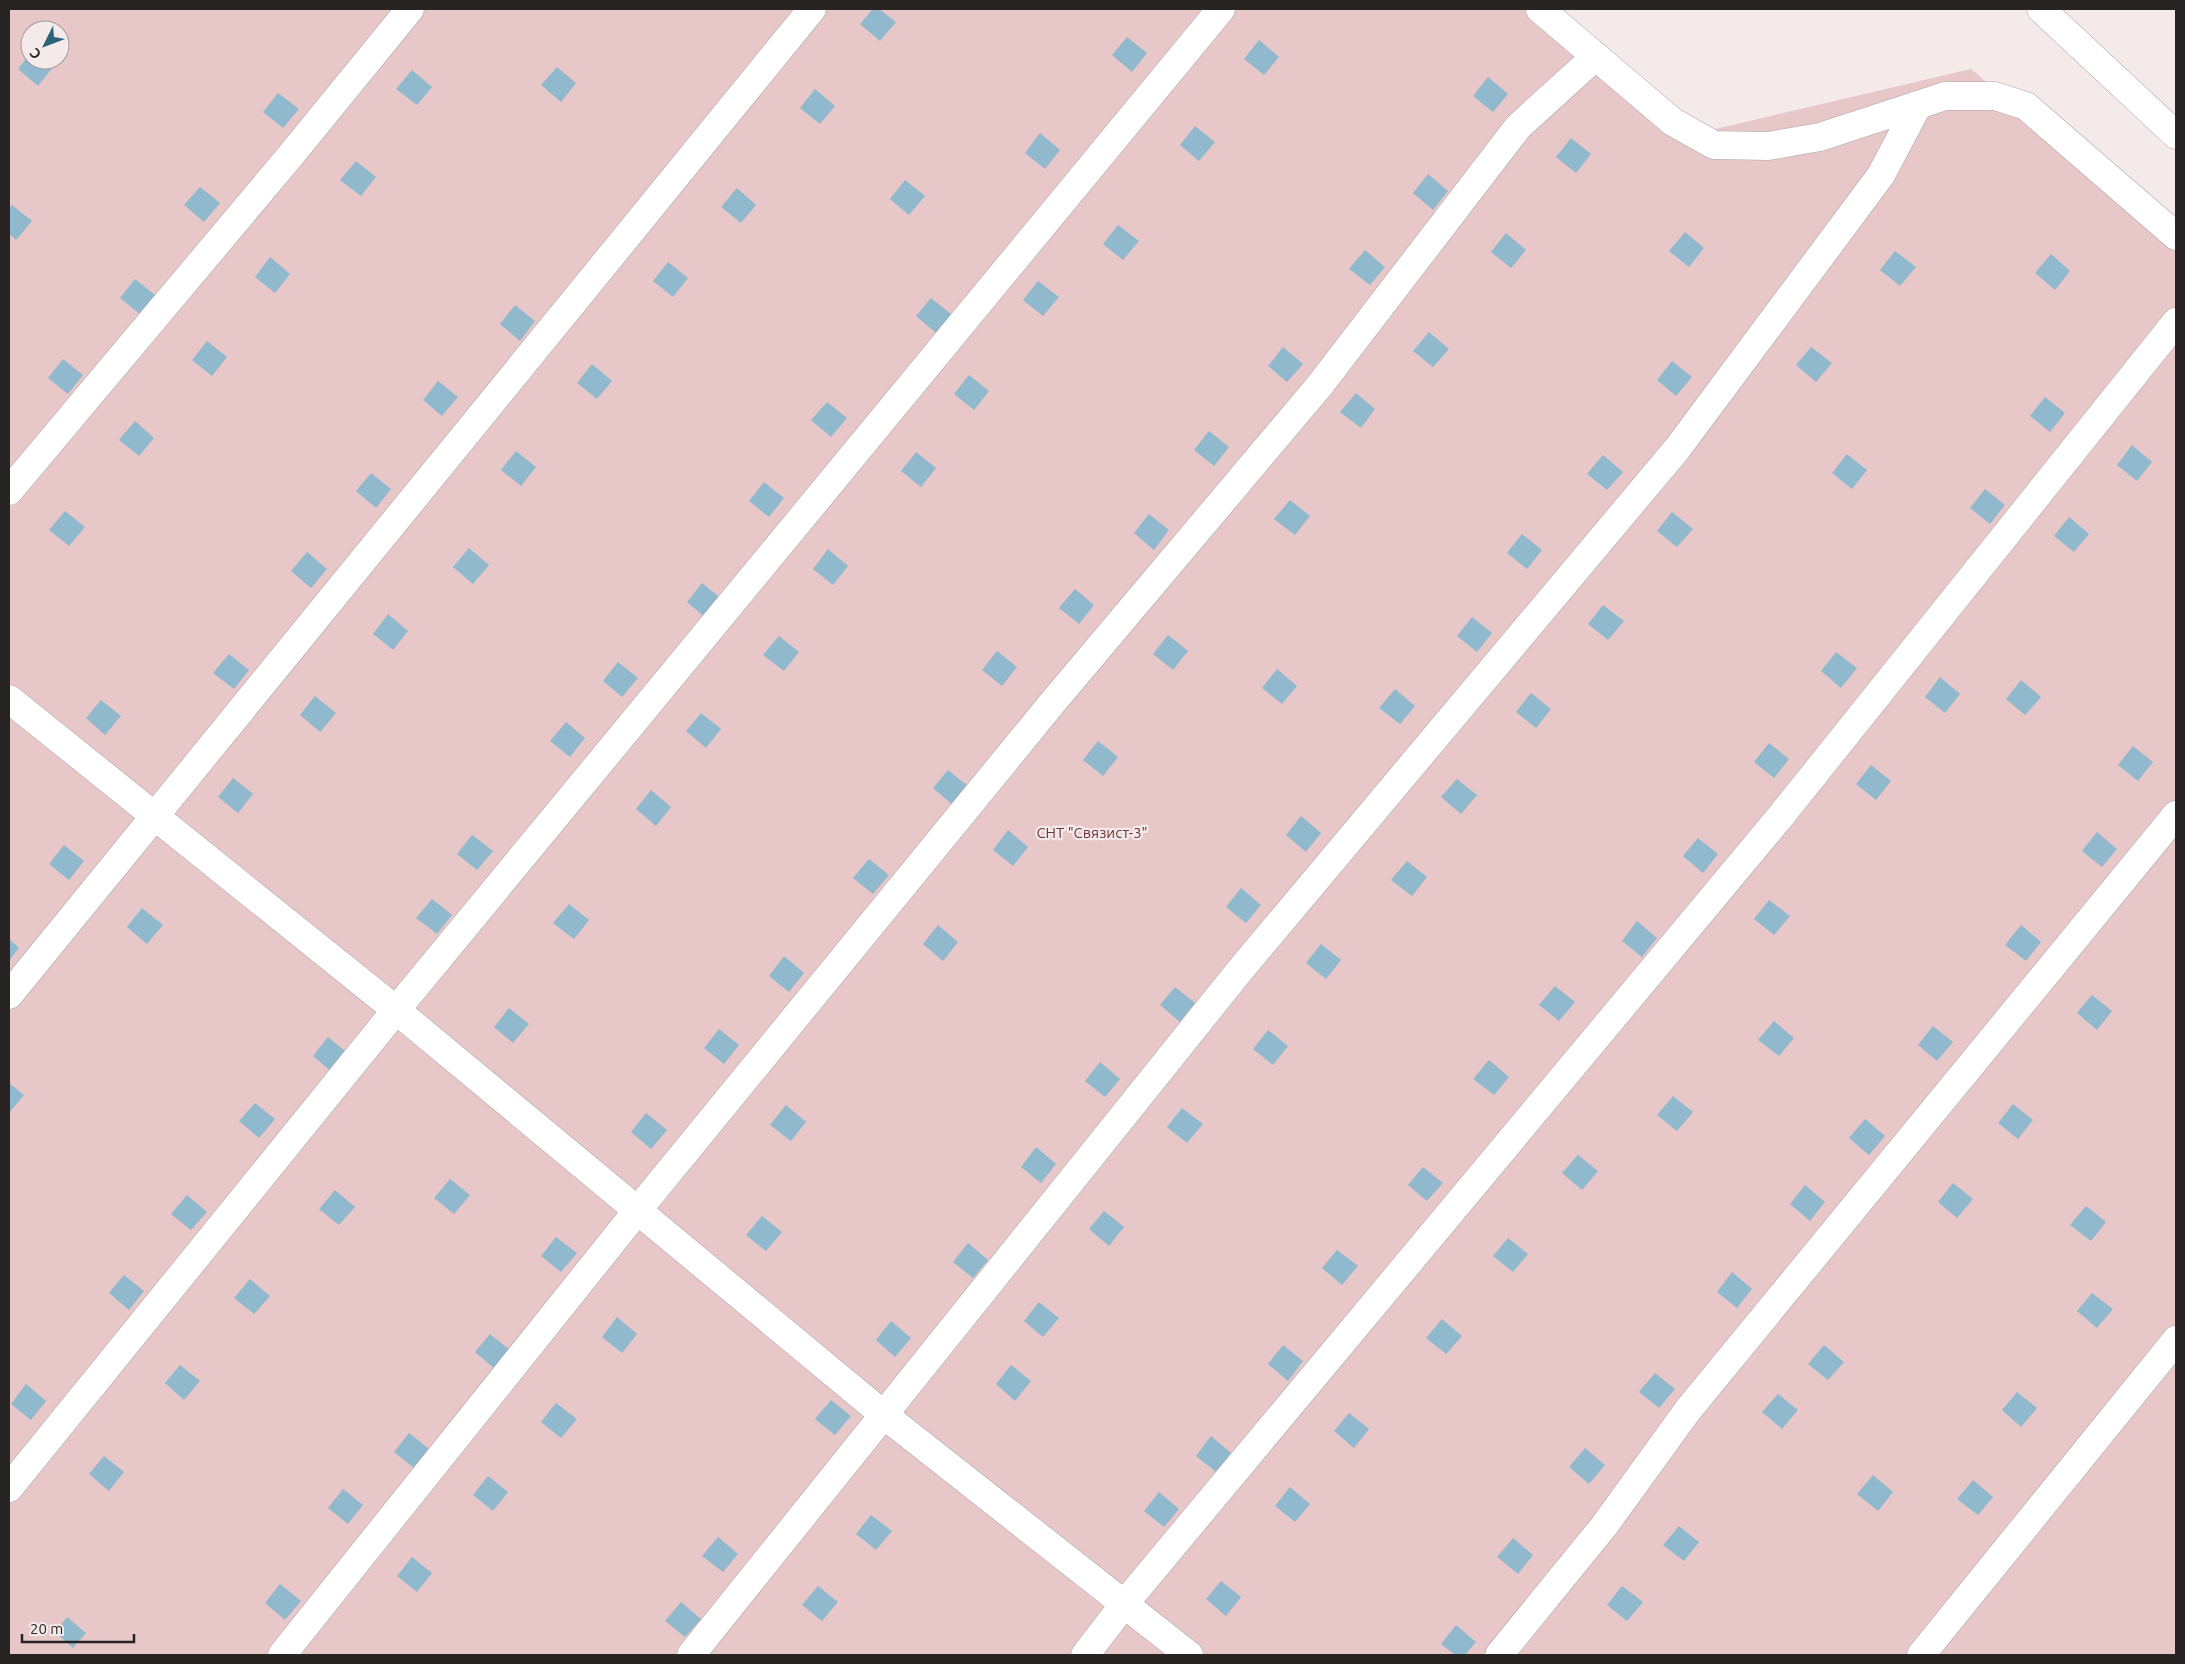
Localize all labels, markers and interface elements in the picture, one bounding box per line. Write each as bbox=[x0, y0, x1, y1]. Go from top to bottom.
north arrow bbox=[20, 20, 70, 70]
text: С bbox=[26, 45, 44, 62]
park label: СНТ "Связист-3" bbox=[1036, 824, 1148, 841]
scale bar bbox=[22, 1612, 135, 1644]
text: 20 m bbox=[30, 1620, 63, 1637]

